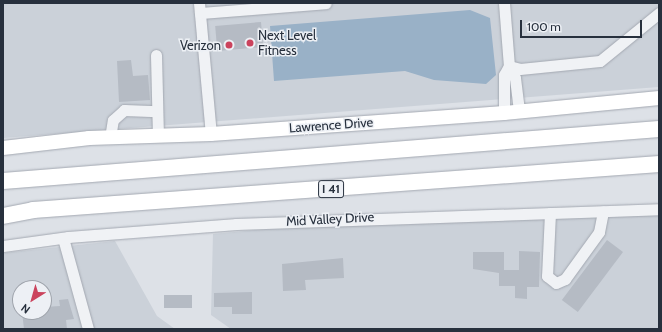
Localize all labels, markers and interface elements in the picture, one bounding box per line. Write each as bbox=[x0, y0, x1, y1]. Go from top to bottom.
scale bar bbox=[522, 12, 644, 38]
text: 100 m bbox=[527, 19, 561, 34]
place label: Next Level Fitness bbox=[258, 28, 316, 59]
place label: Verizon bbox=[180, 37, 221, 53]
marker: Next Level Fitness bbox=[245, 38, 255, 48]
marker: Verizon bbox=[224, 40, 234, 50]
street label: Lawrence Drive bbox=[288, 114, 374, 136]
road number: I 41 bbox=[318, 179, 344, 199]
street label: Mid Valley Drive bbox=[286, 209, 374, 229]
north arrow bbox=[12, 280, 52, 320]
text: N bbox=[18, 301, 33, 317]

